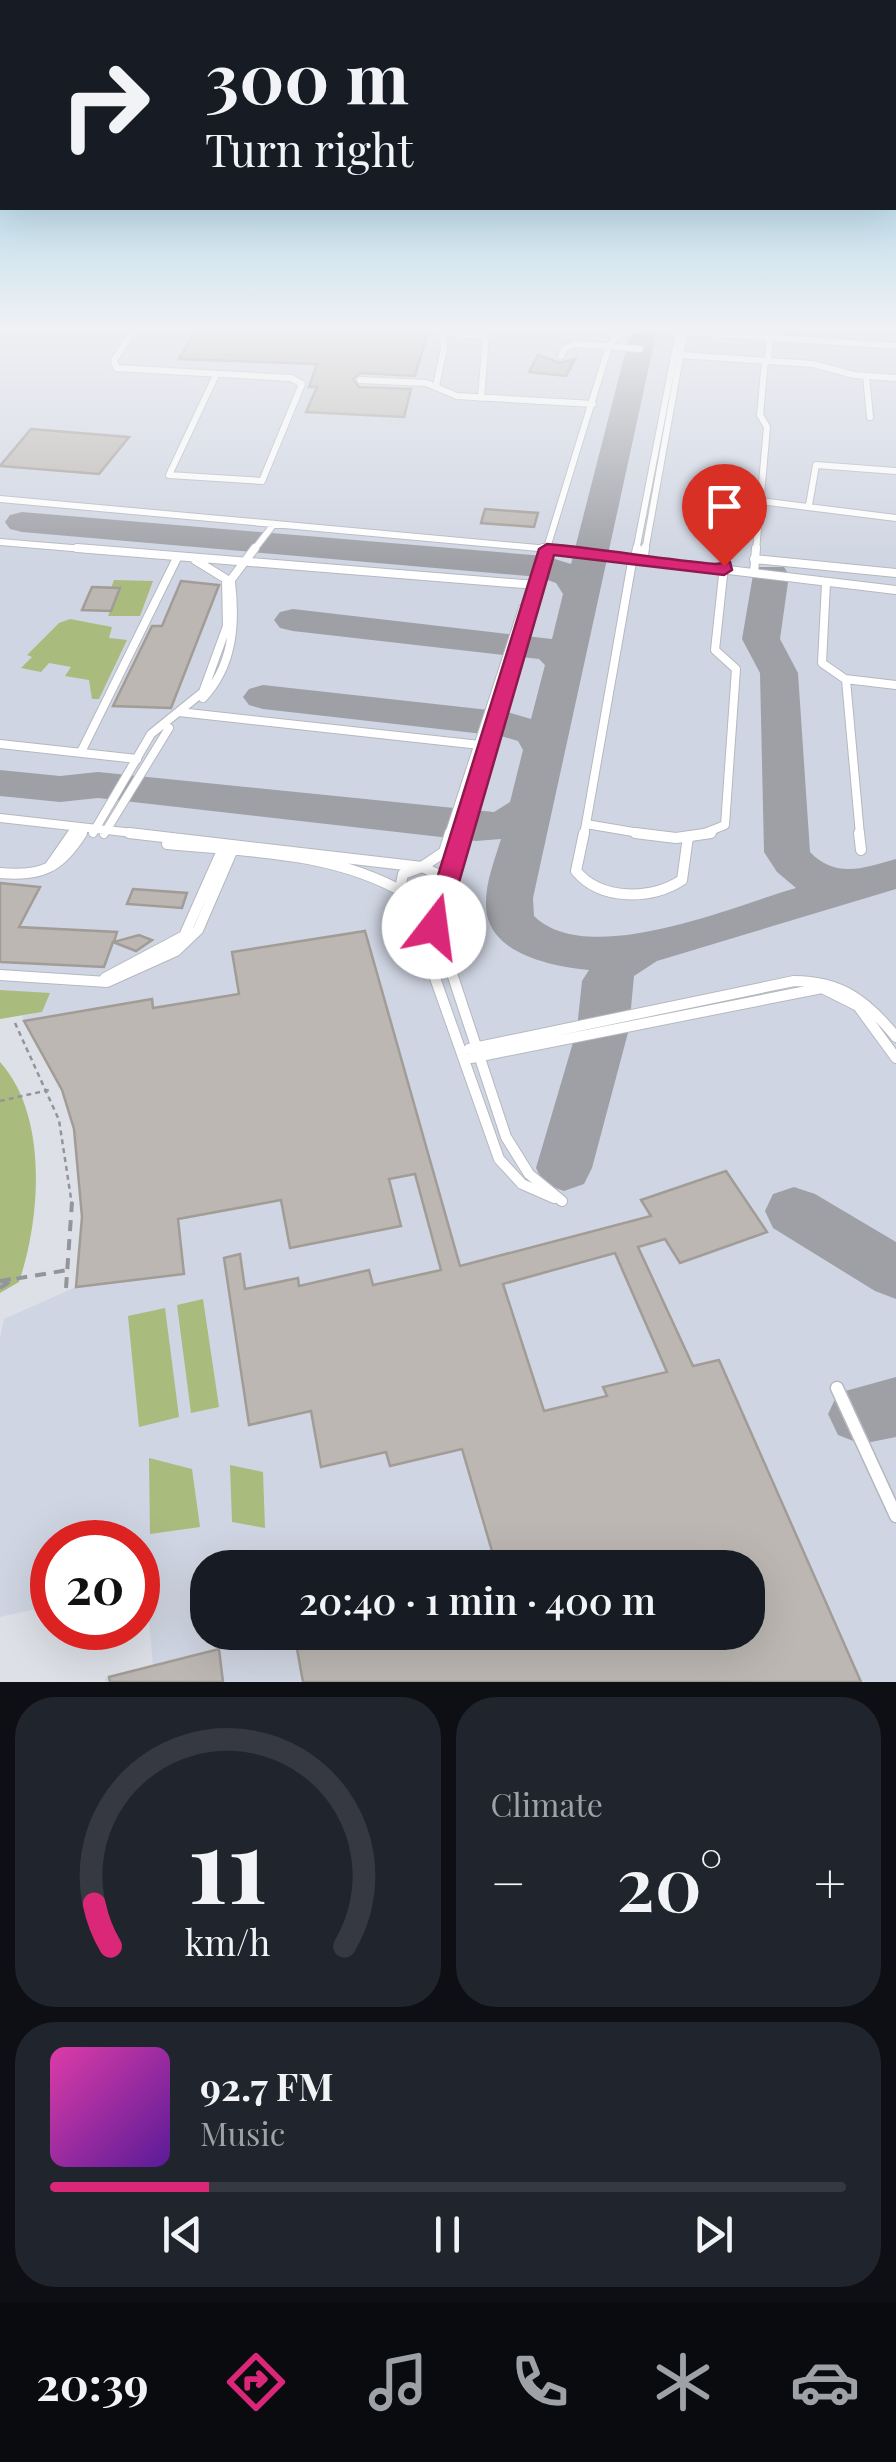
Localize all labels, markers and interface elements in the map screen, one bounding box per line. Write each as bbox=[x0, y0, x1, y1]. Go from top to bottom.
text: 300 m bbox=[205, 28, 409, 122]
icon: right bbox=[40, 40, 170, 170]
text: Turn right bbox=[205, 118, 413, 178]
pin bbox=[682, 464, 767, 567]
icon: arrive bbox=[697, 479, 752, 534]
position arrow bbox=[382, 875, 486, 979]
speed limit sign: 20 bbox=[30, 1520, 160, 1650]
text: 20:40 · 1 min · 400 m bbox=[299, 1574, 656, 1625]
text: Climate bbox=[491, 1782, 603, 1825]
text: 11 bbox=[188, 1791, 268, 1930]
text: 20° bbox=[617, 1831, 723, 1931]
text: − bbox=[491, 1844, 526, 1918]
text: + bbox=[814, 1844, 846, 1918]
text: km/h bbox=[185, 1917, 271, 1965]
text: 92.7 FM bbox=[200, 2060, 333, 2111]
text: Music bbox=[200, 2111, 285, 2154]
icon: previous bbox=[155, 2207, 210, 2262]
icon: pause bbox=[420, 2207, 475, 2262]
icon: next bbox=[686, 2207, 741, 2262]
icon: directions bbox=[221, 2347, 291, 2417]
icon: music bbox=[363, 2347, 433, 2417]
icon: phone bbox=[505, 2347, 575, 2417]
icon: climate bbox=[648, 2347, 718, 2417]
icon: car bbox=[790, 2347, 860, 2417]
text: 20:39 bbox=[36, 2352, 149, 2412]

